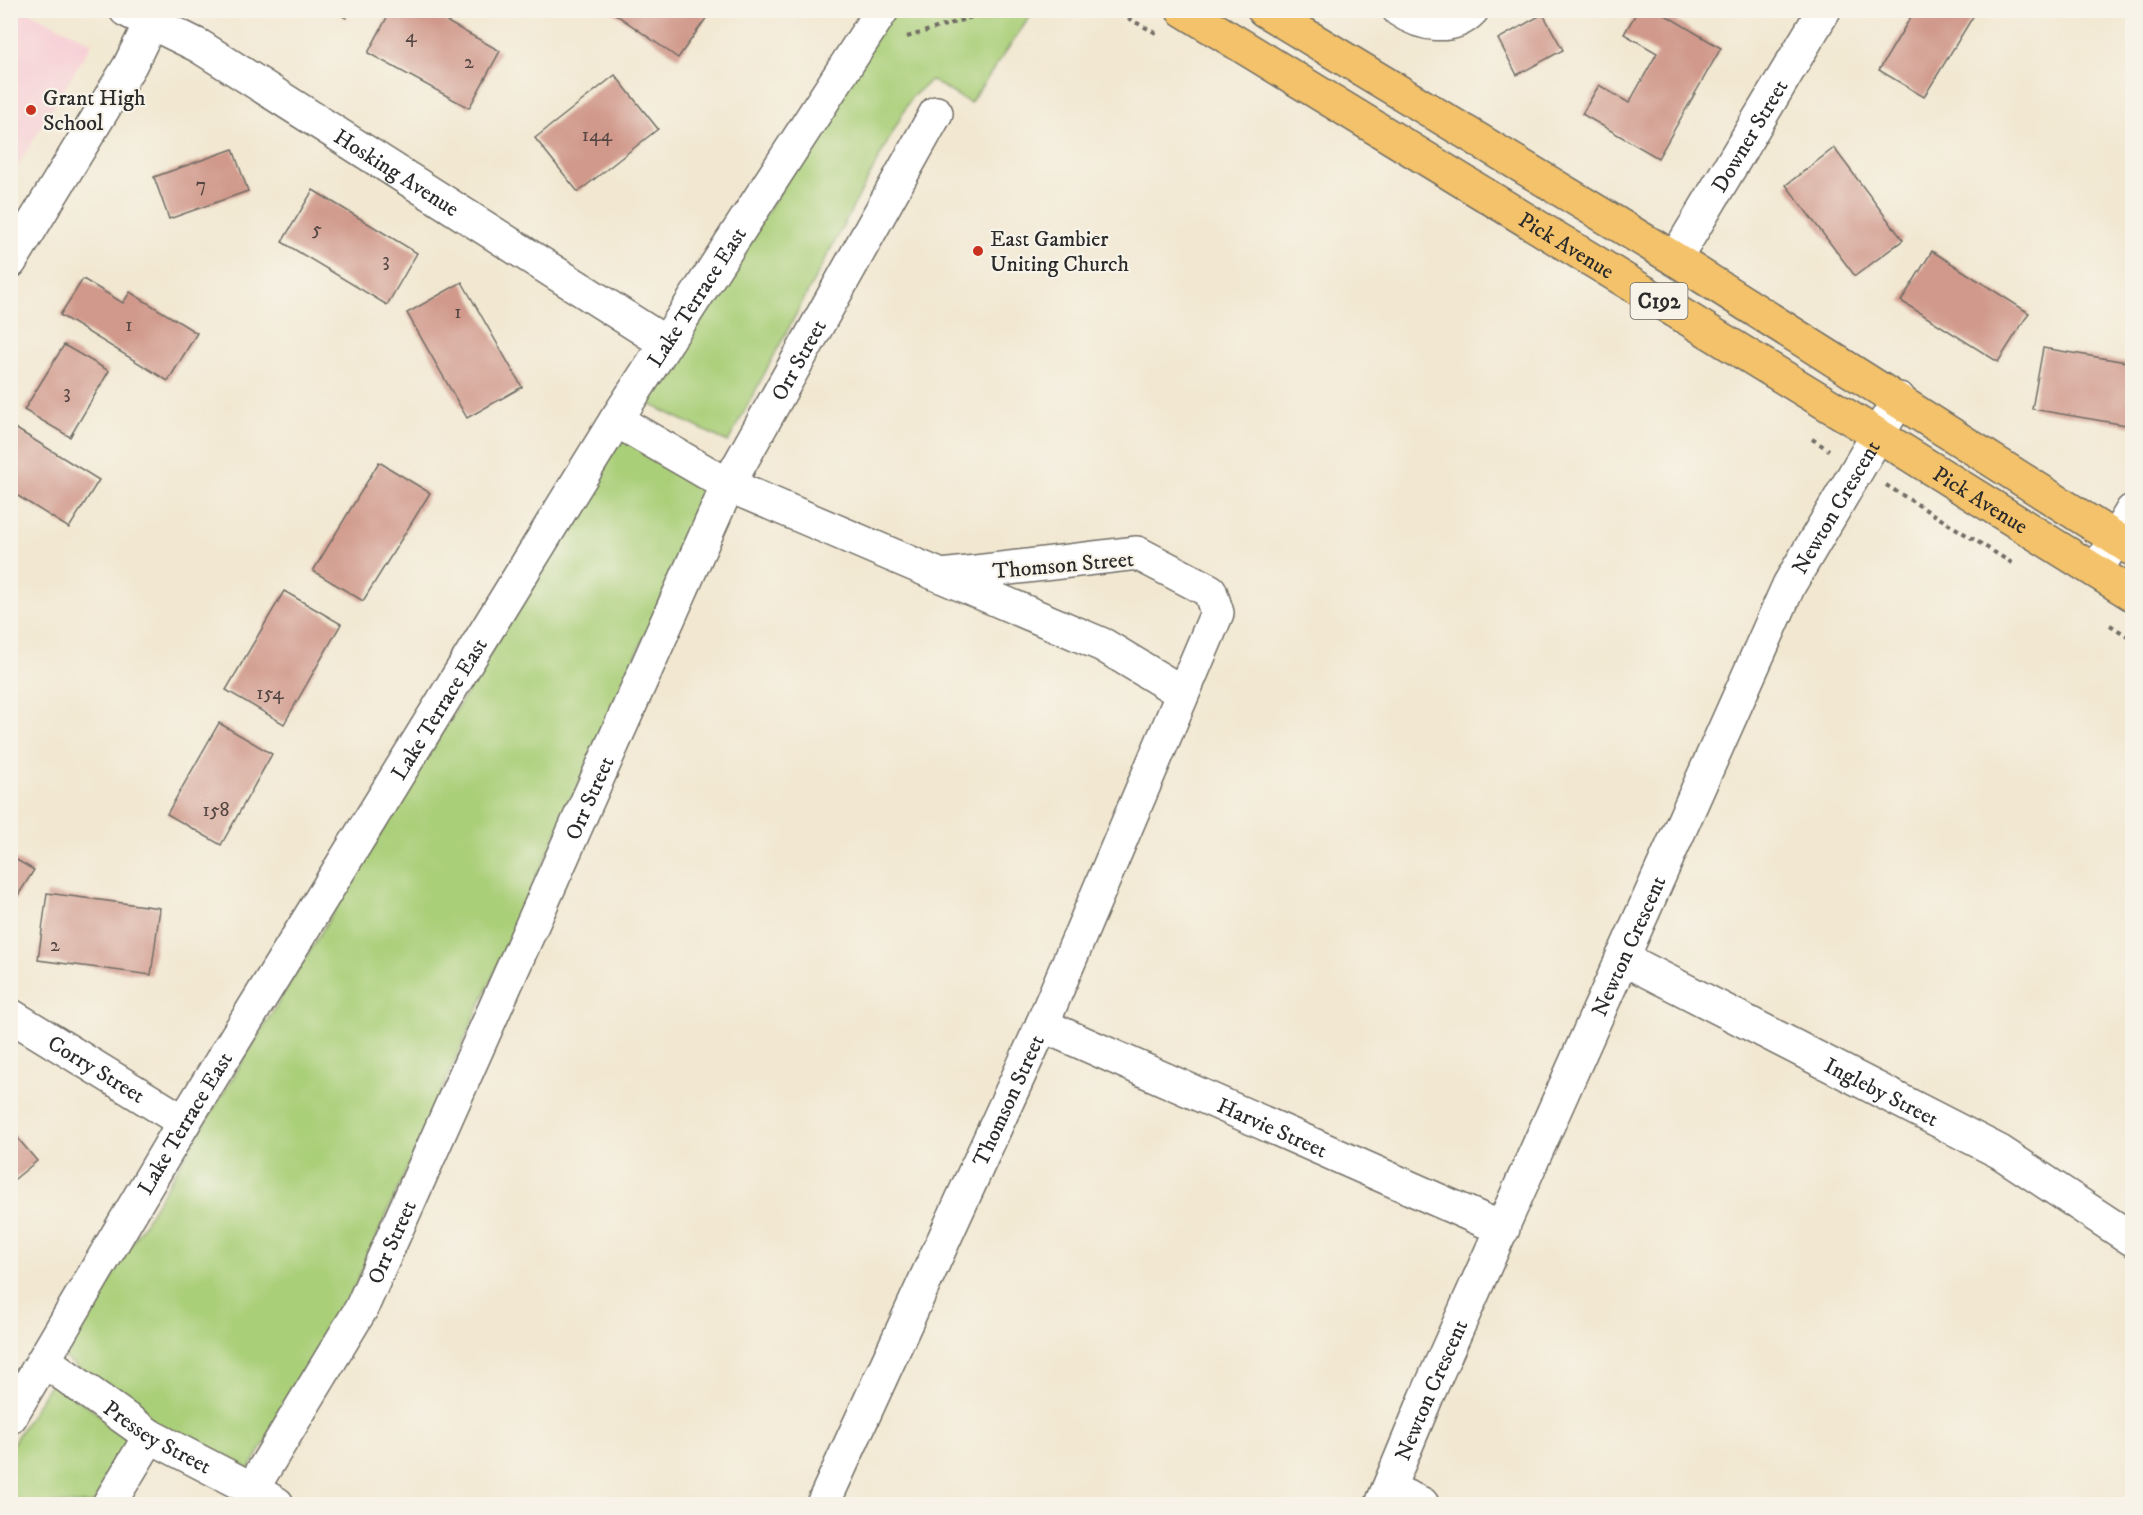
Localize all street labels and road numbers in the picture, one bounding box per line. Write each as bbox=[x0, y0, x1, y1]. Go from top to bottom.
street label: Downer Street bbox=[1706, 75, 1794, 197]
street label: Hosking Avenue bbox=[328, 123, 464, 223]
street label: Pick Avenue bbox=[1513, 207, 1619, 285]
street label: Lake Terrace East bbox=[642, 222, 753, 372]
road number: C192 bbox=[1630, 283, 1688, 319]
street label: Orr Street bbox=[766, 315, 833, 406]
street label: Newton Crescent bbox=[1787, 436, 1887, 579]
street label: Pick Avenue bbox=[1928, 461, 2033, 540]
street label: Thomson Street bbox=[991, 546, 1135, 585]
street label: Lake Terrace East bbox=[386, 633, 494, 785]
street label: Orr Street bbox=[560, 752, 620, 844]
street label: Newton Crescent bbox=[1586, 872, 1672, 1021]
street label: Corry Street bbox=[43, 1030, 150, 1110]
street label: Thomson Street bbox=[967, 1031, 1051, 1171]
street label: Lake Terrace East bbox=[132, 1047, 239, 1200]
street label: Ingleby Street bbox=[1820, 1052, 1943, 1133]
street label: Harvie Street bbox=[1213, 1092, 1331, 1164]
street label: Orr Street bbox=[362, 1196, 423, 1288]
street label: Newton Crescent bbox=[1390, 1316, 1474, 1465]
street label: Pressey Street bbox=[98, 1395, 215, 1480]

